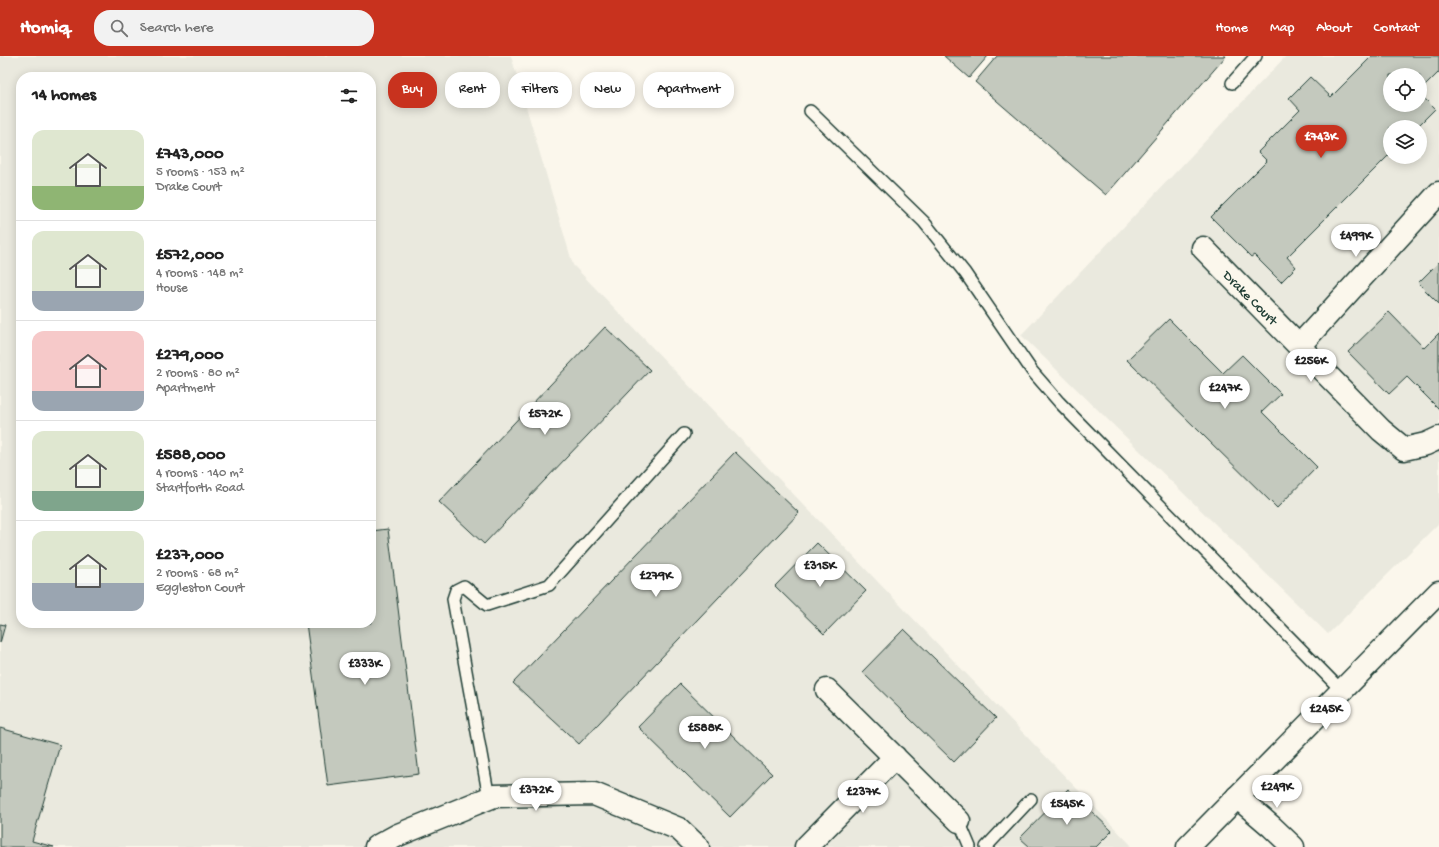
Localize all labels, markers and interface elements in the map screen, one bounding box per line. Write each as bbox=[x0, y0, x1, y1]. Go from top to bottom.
search box bbox=[94, 10, 374, 46]
text: Homiq bbox=[20, 17, 70, 40]
icon: search bbox=[108, 17, 130, 39]
text: Search here bbox=[140, 19, 214, 37]
text: Home bbox=[1216, 20, 1248, 37]
text: Map bbox=[1270, 20, 1294, 37]
text: About bbox=[1316, 20, 1352, 37]
text: Contact bbox=[1374, 20, 1419, 37]
map controls bbox=[1383, 68, 1427, 164]
button: locate bbox=[1383, 68, 1427, 112]
chip: Buy bbox=[388, 72, 437, 108]
chip: Rent bbox=[445, 72, 500, 108]
chip: Filters bbox=[508, 72, 572, 108]
chip: New bbox=[580, 72, 635, 108]
chip: Apartment bbox=[643, 72, 734, 108]
icon: filters bbox=[338, 85, 360, 107]
text: 14 homes bbox=[32, 86, 96, 106]
button: layers bbox=[1383, 120, 1427, 164]
pin: £743K bbox=[1293, 125, 1349, 159]
text: £743K bbox=[1305, 130, 1337, 145]
text: £743,000 bbox=[156, 145, 224, 165]
icon: home bbox=[64, 146, 112, 194]
text: 5 rooms · 153 m² bbox=[156, 165, 245, 180]
text: Drake Court bbox=[156, 180, 222, 195]
pin: £499K bbox=[1328, 224, 1384, 258]
text: £499K bbox=[1340, 229, 1372, 244]
text: £572,000 bbox=[156, 246, 224, 266]
icon: home bbox=[64, 247, 112, 295]
text: 4 rooms · 148 m² bbox=[156, 266, 244, 281]
street label: Drake Court bbox=[1218, 267, 1281, 331]
text: House bbox=[156, 281, 188, 296]
text: £279,000 bbox=[156, 346, 224, 366]
icon: home bbox=[64, 347, 112, 395]
pin: £256K bbox=[1283, 349, 1339, 383]
text: £256K bbox=[1295, 354, 1327, 369]
text: 2 rooms · 80 m² bbox=[156, 366, 240, 381]
pin: £247K bbox=[1197, 376, 1253, 410]
text: Apartment bbox=[156, 381, 215, 396]
text: £247K bbox=[1209, 381, 1241, 396]
pin: £572K bbox=[517, 402, 573, 436]
text: £572K bbox=[529, 407, 561, 422]
text: £588,000 bbox=[156, 446, 225, 466]
icon: home bbox=[64, 447, 112, 495]
text: 4 rooms · 140 m² bbox=[156, 466, 244, 481]
text: Startforth Road bbox=[156, 481, 244, 496]
text: £237,000 bbox=[156, 546, 224, 566]
icon: home bbox=[64, 547, 112, 595]
pin: £315K bbox=[792, 554, 848, 588]
text: £315K bbox=[804, 559, 836, 574]
pin: £279K bbox=[628, 564, 684, 598]
text: 2 rooms · 68 m² bbox=[156, 566, 239, 581]
text: £279K bbox=[640, 569, 672, 584]
text: Eggleston Court bbox=[156, 581, 244, 596]
pin: £333K bbox=[337, 652, 393, 686]
text: £333K bbox=[348, 657, 382, 672]
pin: £245K bbox=[1298, 697, 1354, 731]
text: £245K bbox=[1310, 702, 1342, 717]
pin: £588K bbox=[677, 716, 733, 750]
text: £588K bbox=[688, 721, 722, 736]
pin: £249K bbox=[1249, 775, 1305, 809]
pin: £372K bbox=[508, 778, 564, 812]
pin: £237K bbox=[835, 780, 891, 814]
text: £249K bbox=[1261, 780, 1293, 795]
text: £372K bbox=[520, 783, 552, 798]
text: £237K bbox=[847, 785, 879, 800]
pin: £545K bbox=[1039, 792, 1095, 826]
text: £545K bbox=[1051, 797, 1083, 812]

